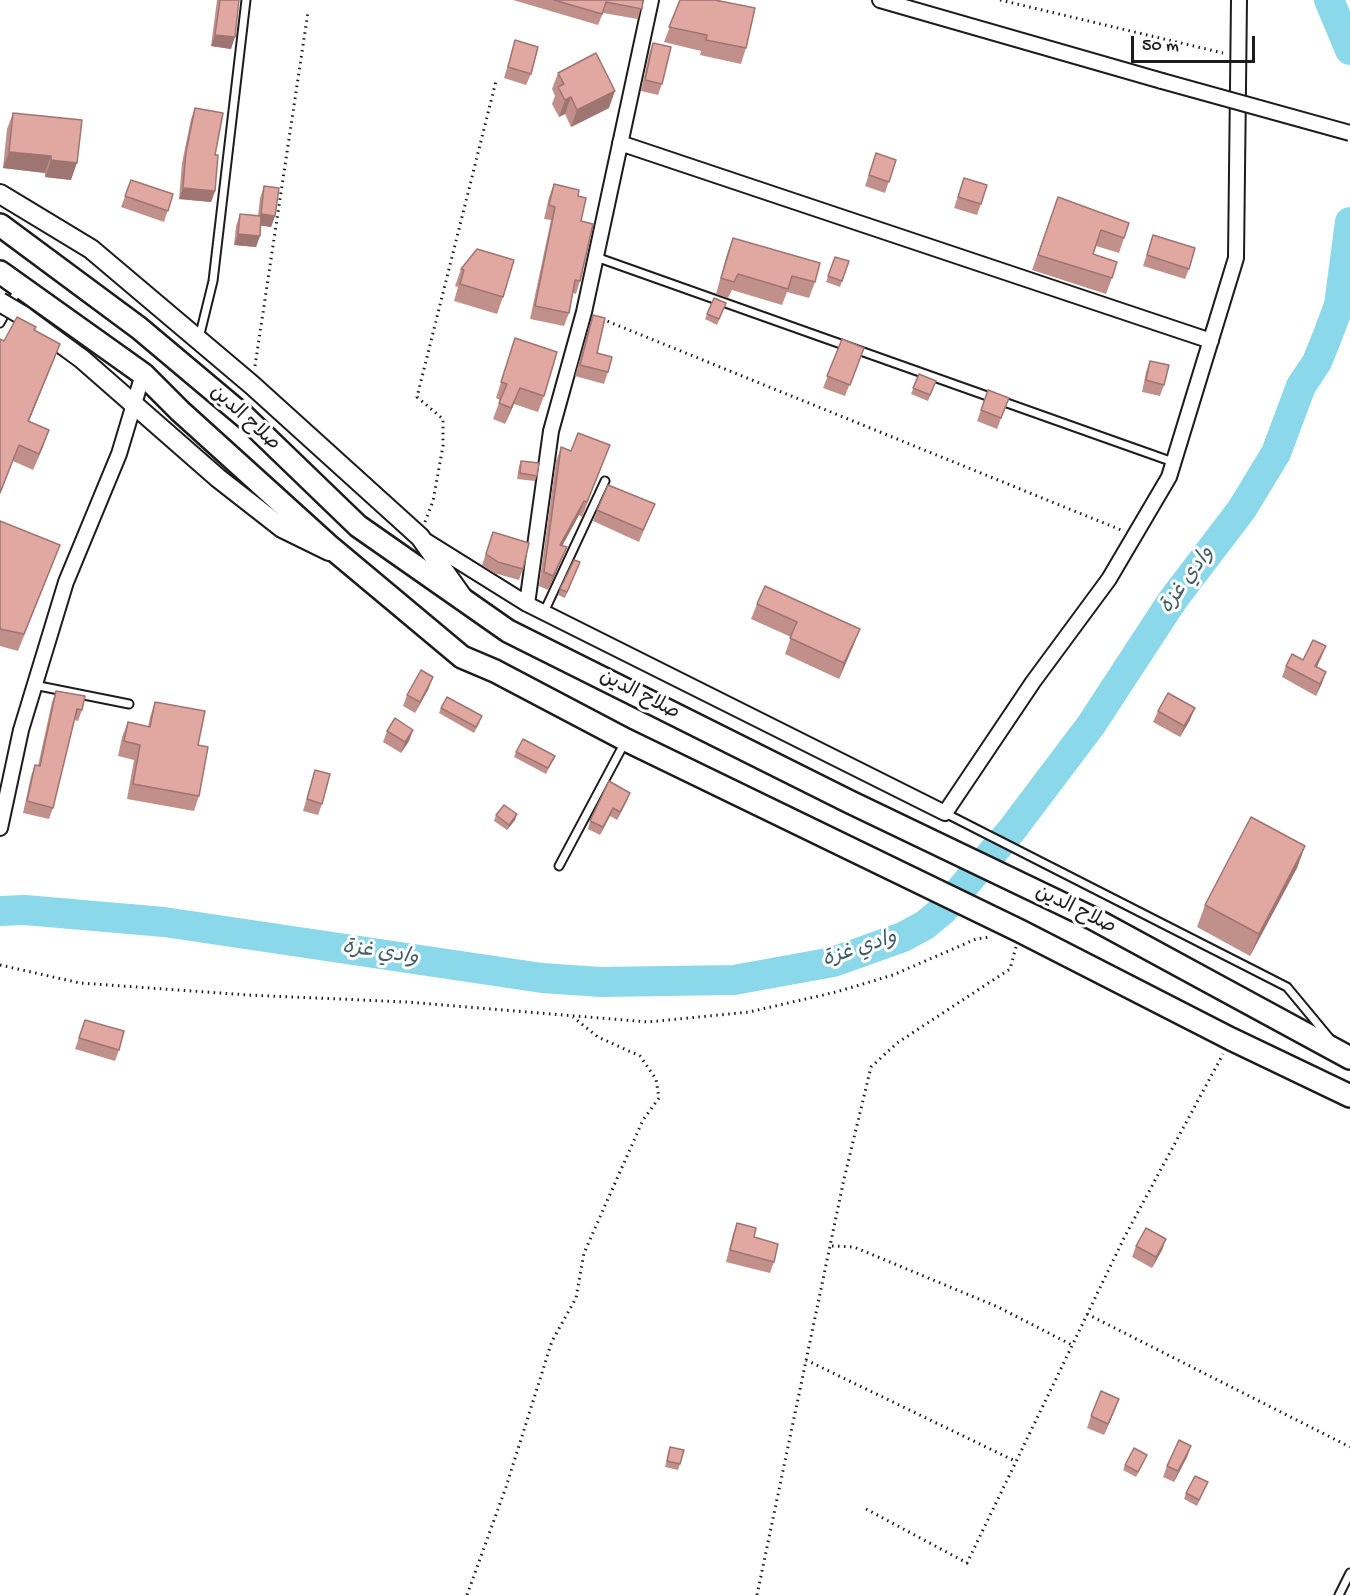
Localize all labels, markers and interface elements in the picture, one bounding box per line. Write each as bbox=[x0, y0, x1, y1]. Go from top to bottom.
scale bar bbox=[1134, 24, 1258, 62]
text: 50 m bbox=[1142, 36, 1179, 57]
street label: صلاح الدين bbox=[204, 381, 284, 457]
water label: وادي غزة bbox=[1155, 543, 1221, 619]
street label: صلاح الدين bbox=[595, 666, 683, 726]
street label: صلاح الدين bbox=[1031, 881, 1119, 941]
water label: وادي غزة bbox=[820, 926, 900, 974]
water label: وادي غزة bbox=[340, 936, 420, 972]

